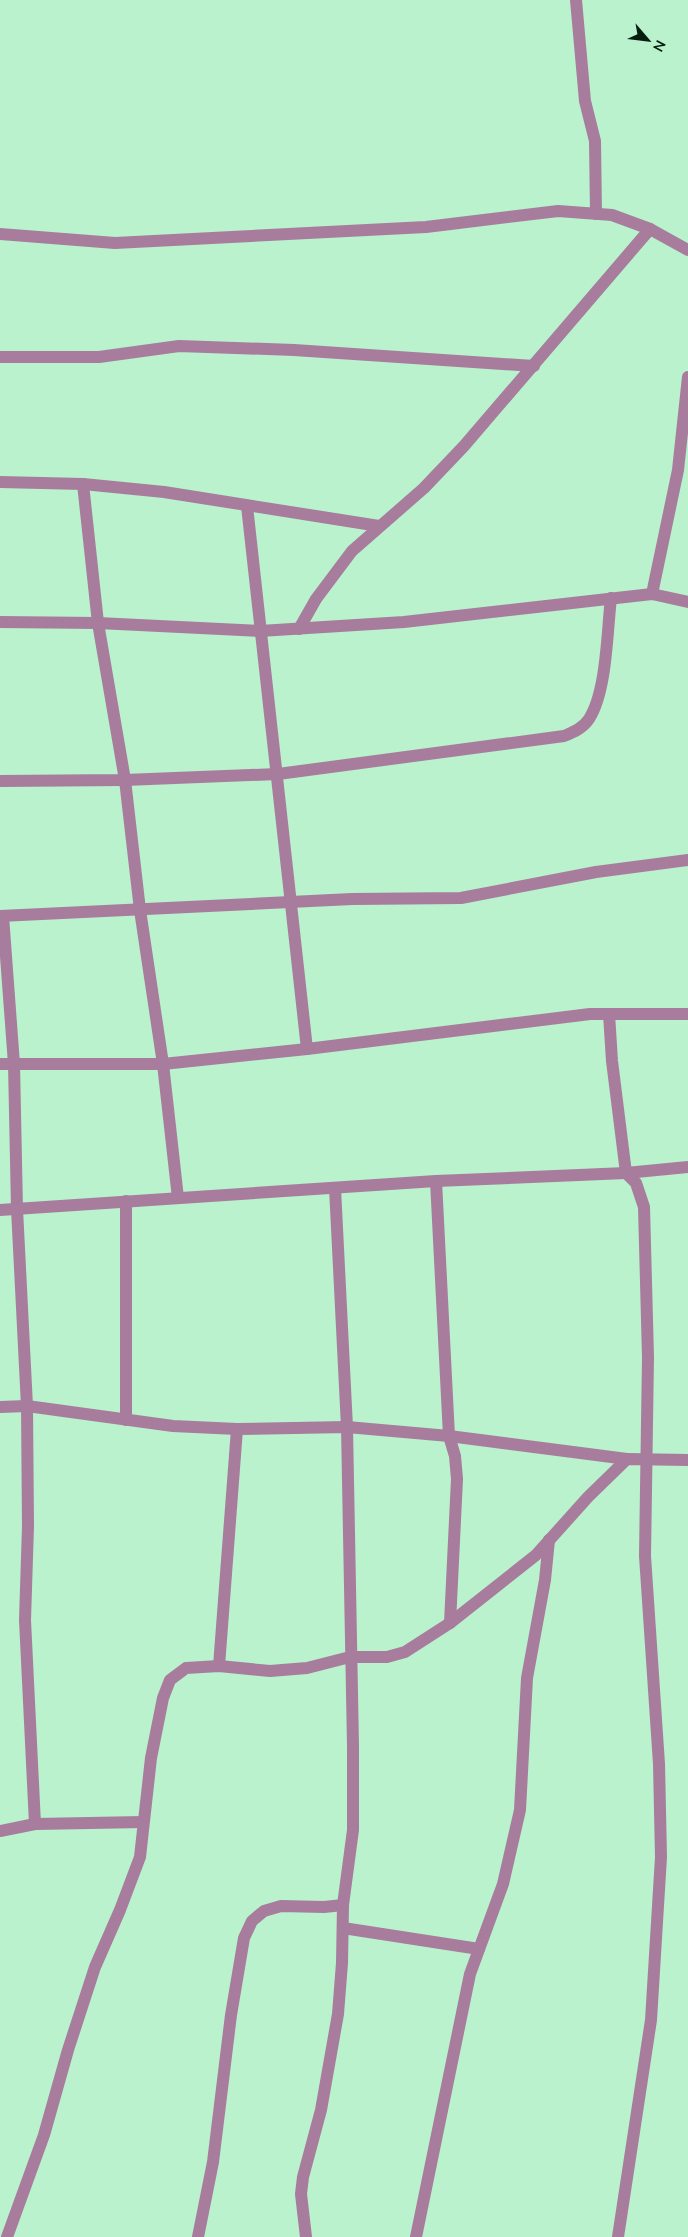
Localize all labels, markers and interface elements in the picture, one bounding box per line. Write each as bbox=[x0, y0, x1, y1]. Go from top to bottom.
north arrow bbox=[623, 15, 673, 65]
text: N bbox=[649, 37, 670, 55]

